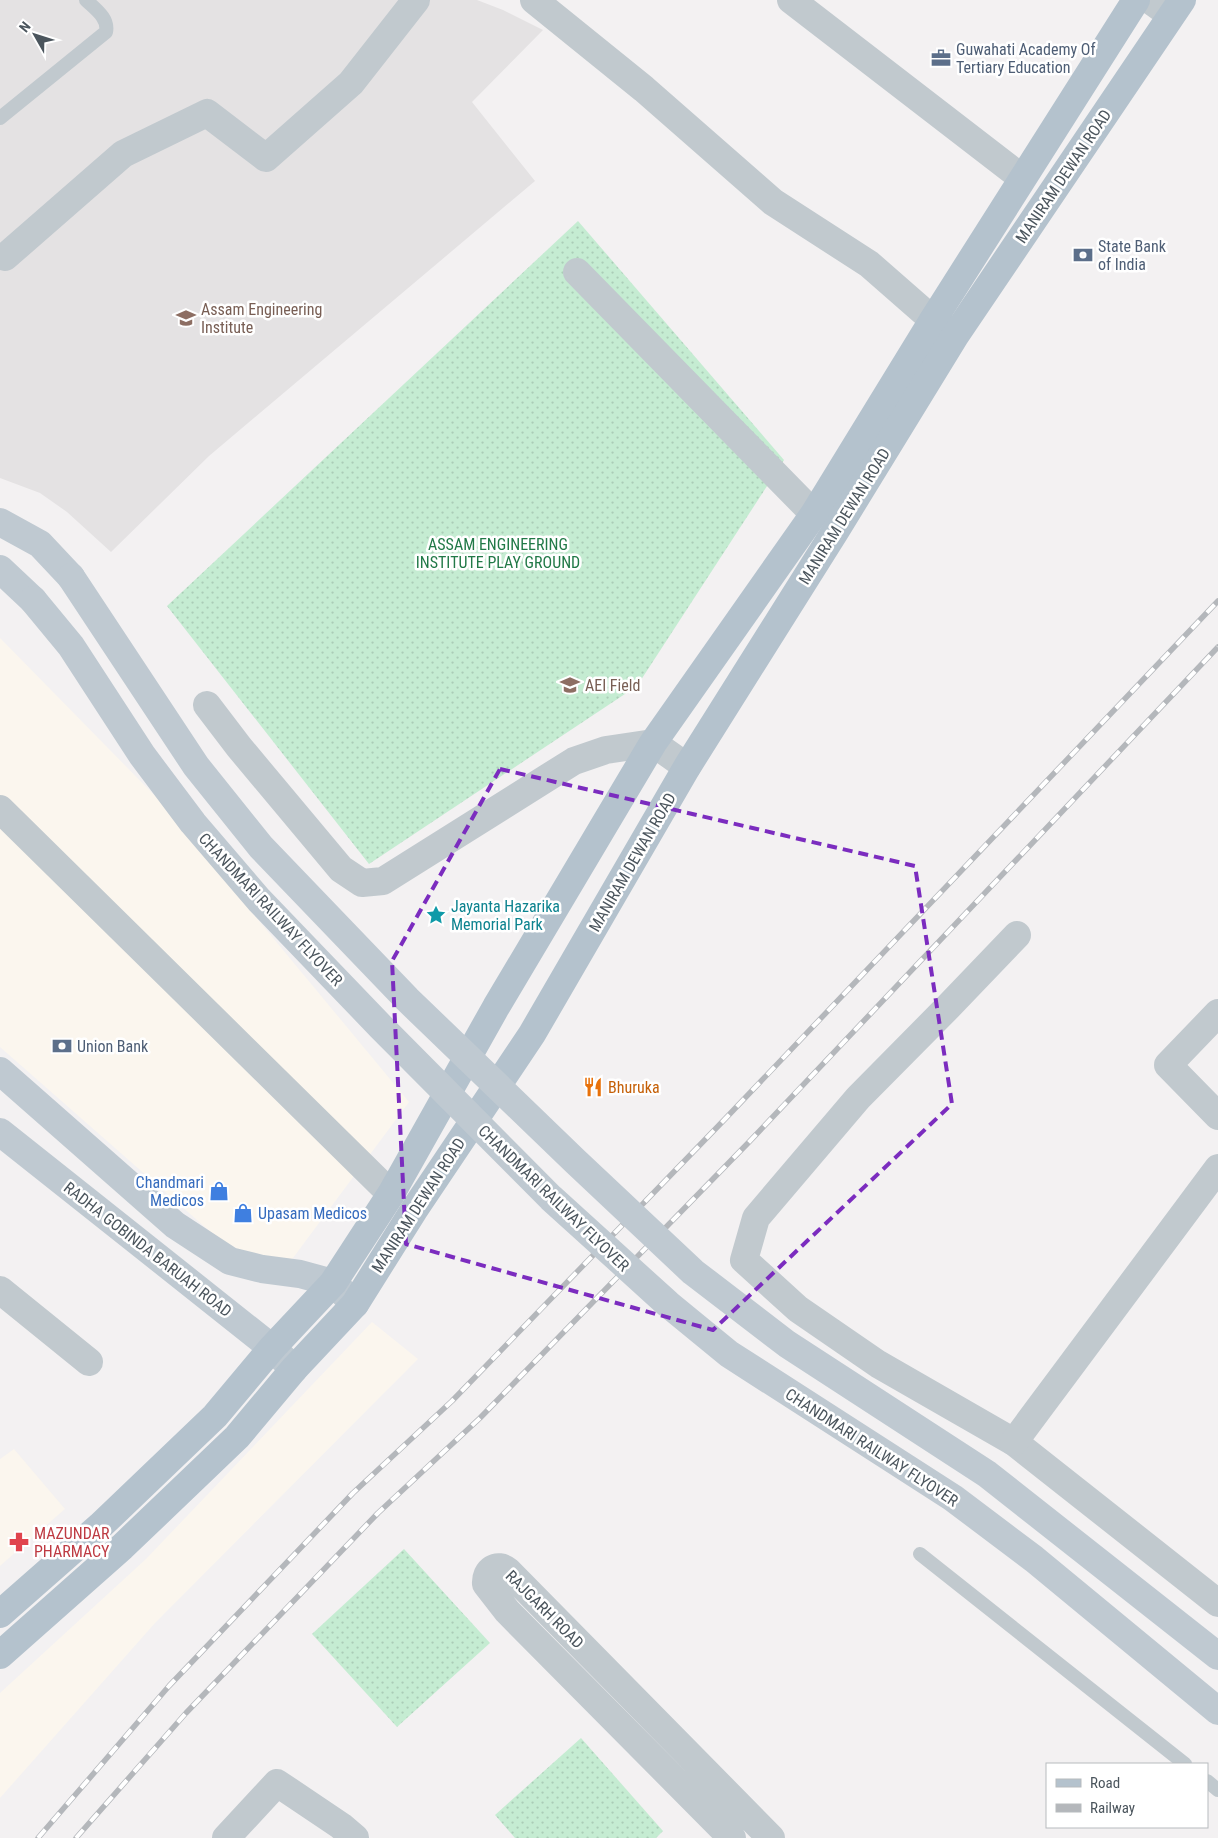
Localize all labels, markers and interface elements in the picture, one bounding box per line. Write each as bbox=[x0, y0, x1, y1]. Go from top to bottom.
north arrow bbox=[10, 10, 60, 60]
text: N bbox=[16, 18, 34, 35]
place label: Guwahati Academy Of Tertiary Education bbox=[956, 40, 1096, 77]
office icon: Guwahati Academy Of Tertiary Education bbox=[930, 47, 952, 69]
street label: MANIRAM DEWAN ROAD bbox=[1012, 106, 1115, 247]
place label: State Bank of India bbox=[1098, 237, 1167, 274]
bank icon: State Bank of India bbox=[1072, 244, 1094, 266]
place label: Assam Engineering Institute bbox=[201, 300, 322, 337]
school or university icon: Assam Engineering Institute bbox=[175, 307, 197, 329]
street label: MANIRAM DEWAN ROAD bbox=[795, 445, 894, 588]
park label: ASSAM ENGINEERING INSTITUTE PLAY GROUND bbox=[416, 535, 580, 572]
school or university icon: AEI Field bbox=[559, 674, 581, 696]
place label: AEI Field bbox=[585, 676, 640, 695]
street label: MANIRAM DEWAN ROAD bbox=[585, 790, 680, 935]
street label: CHANDMARI RAILWAY FLYOVER bbox=[195, 829, 347, 990]
place label: Jayanta Hazarika Memorial Park bbox=[451, 897, 560, 934]
place icon: Jayanta Hazarika Memorial Park bbox=[425, 904, 447, 926]
bank icon: Union Bank bbox=[51, 1035, 73, 1057]
place label: Union Bank bbox=[77, 1037, 149, 1056]
restaurant icon: Bhuruka bbox=[582, 1076, 604, 1098]
place label: Bhuruka bbox=[608, 1078, 660, 1097]
street label: CHANDMARI RAILWAY FLYOVER bbox=[474, 1121, 633, 1276]
street label: MANIRAM DEWAN ROAD bbox=[368, 1134, 469, 1276]
place label: Chandmari Medicos bbox=[136, 1173, 204, 1210]
street label: RADHA GOBINDA BARUAH ROAD bbox=[60, 1178, 235, 1321]
shop icon: Chandmari Medicos bbox=[208, 1180, 230, 1202]
shop icon: Upasam Medicos bbox=[232, 1202, 254, 1224]
place label: Upasam Medicos bbox=[258, 1204, 367, 1223]
street label: CHANDMARI RAILWAY FLYOVER bbox=[782, 1384, 962, 1511]
place label: MAZUNDAR PHARMACY bbox=[34, 1524, 110, 1561]
pharmacy icon: MAZUNDAR PHARMACY bbox=[8, 1531, 30, 1553]
street label: RAJGARH ROAD bbox=[502, 1566, 588, 1652]
legend bbox=[1046, 1763, 1208, 1828]
text: Road bbox=[1090, 1774, 1120, 1792]
text: Railway bbox=[1090, 1799, 1135, 1817]

